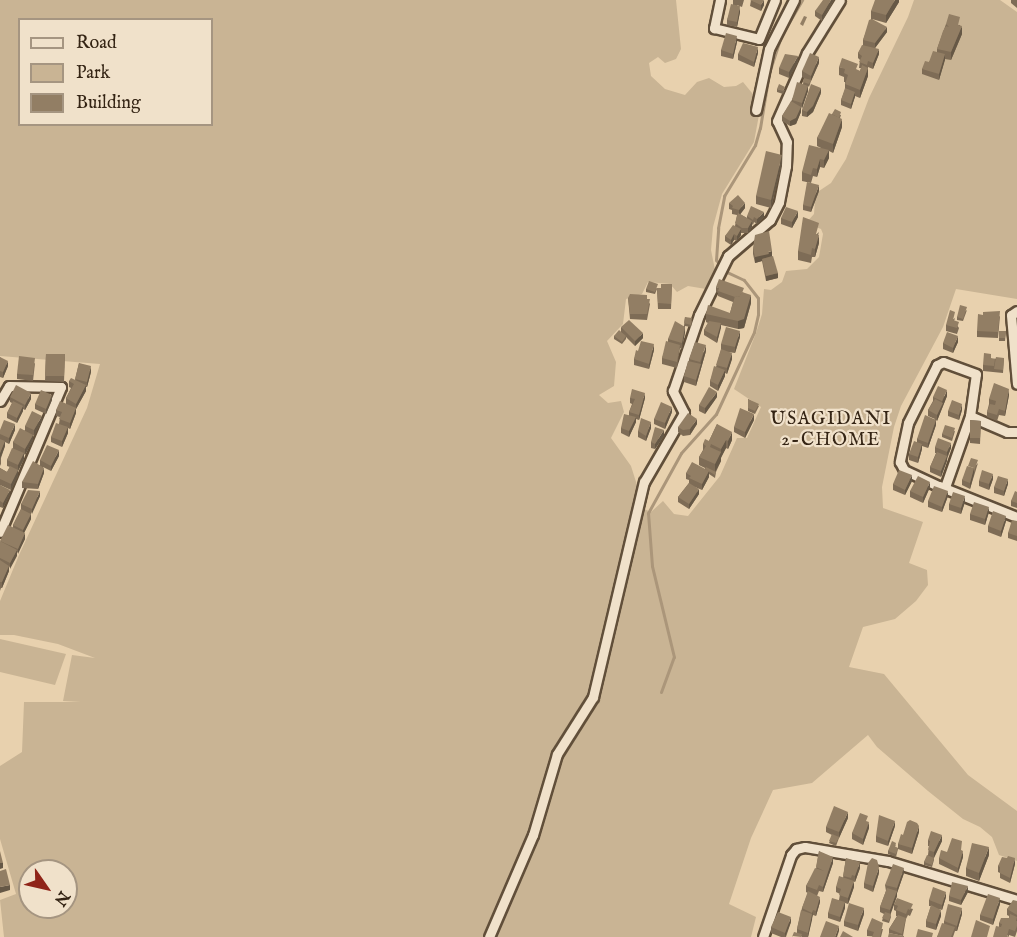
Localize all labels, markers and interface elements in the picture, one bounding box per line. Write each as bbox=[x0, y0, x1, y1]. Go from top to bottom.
legend bbox=[18, 18, 213, 126]
text: Road bbox=[76, 32, 117, 55]
text: Park bbox=[76, 62, 110, 85]
text: Building bbox=[76, 92, 141, 115]
district label: USAGIDANI 2-CHOME bbox=[770, 410, 892, 452]
north arrow bbox=[18, 859, 78, 919]
text: N bbox=[49, 887, 73, 909]

